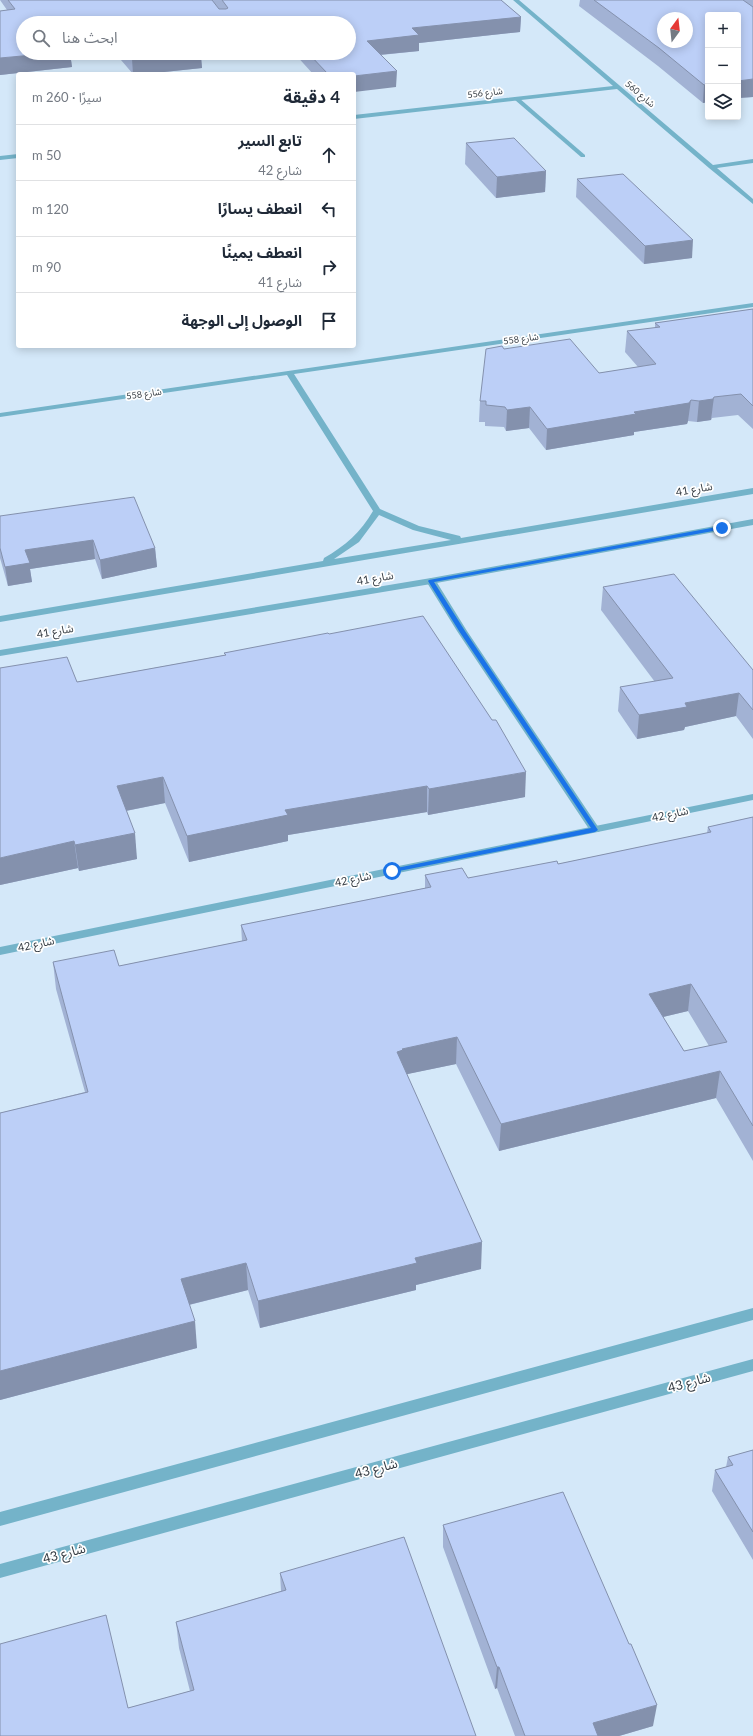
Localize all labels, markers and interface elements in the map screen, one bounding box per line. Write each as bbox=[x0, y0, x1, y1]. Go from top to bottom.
north arrow bbox=[657, 12, 693, 48]
map controls bbox=[705, 12, 741, 120]
button: + bbox=[705, 12, 741, 48]
search box bbox=[16, 16, 356, 60]
icon: search bbox=[30, 27, 52, 49]
text: ابحث هنا bbox=[62, 28, 118, 46]
button: − bbox=[705, 48, 741, 84]
street label: شارع 560 bbox=[622, 78, 657, 111]
button: layers bbox=[705, 84, 741, 120]
street label: شارع 556 bbox=[467, 85, 503, 102]
text: 4 دقيقة bbox=[283, 86, 340, 107]
text: سيرًا · 260 m bbox=[32, 89, 102, 105]
text: تابع السير bbox=[238, 131, 302, 149]
icon: ahead bbox=[318, 144, 340, 166]
text: 50 m bbox=[32, 147, 61, 163]
text: شارع 42 bbox=[258, 162, 302, 178]
icon: left bbox=[318, 198, 340, 220]
text: انعطف يسارًا bbox=[218, 199, 302, 217]
text: 120 m bbox=[32, 201, 69, 217]
text: انعطف يمينًا bbox=[222, 243, 302, 261]
icon: right bbox=[318, 256, 340, 278]
text: 90 m bbox=[32, 259, 61, 275]
text: شارع 41 bbox=[258, 274, 302, 290]
icon: arrive bbox=[318, 310, 340, 332]
text: الوصول إلى الوجهة bbox=[181, 311, 302, 329]
street label: شارع 558 bbox=[503, 331, 540, 348]
street label: شارع 558 bbox=[126, 386, 163, 403]
street label: شارع 41 bbox=[675, 479, 714, 500]
route end bbox=[713, 519, 731, 537]
street label: شارع 41 bbox=[356, 568, 395, 589]
street label: شارع 41 bbox=[36, 621, 75, 642]
street label: شارع 42 bbox=[650, 803, 690, 826]
route start bbox=[383, 862, 401, 880]
street label: شارع 42 bbox=[333, 868, 373, 891]
street label: شارع 42 bbox=[16, 933, 56, 956]
street label: شارع 43 bbox=[666, 1369, 713, 1398]
street label: شارع 43 bbox=[353, 1455, 400, 1484]
street label: شارع 43 bbox=[41, 1540, 88, 1569]

